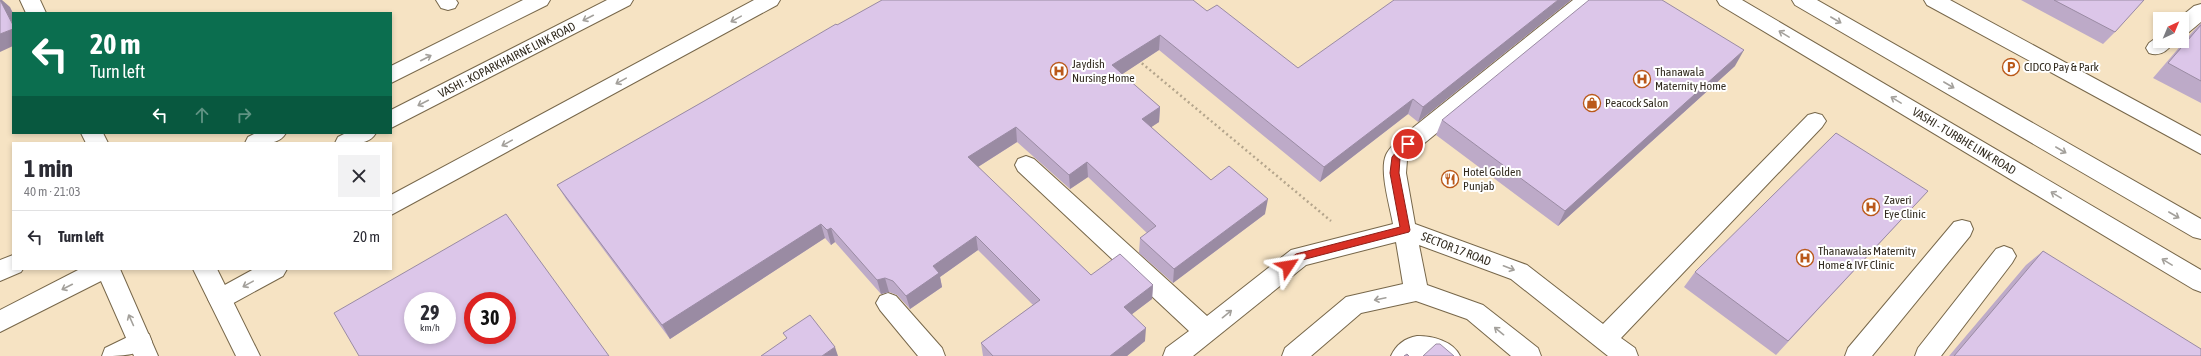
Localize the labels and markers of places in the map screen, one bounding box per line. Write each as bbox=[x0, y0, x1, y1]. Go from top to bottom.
place label: Jaydish Nursing Home bbox=[1072, 57, 1135, 85]
parking icon: CIDCO Pay & Park bbox=[2001, 57, 2021, 77]
place label: CIDCO Pay & Park bbox=[2024, 60, 2099, 74]
hospital icon: Jaydish Nursing Home bbox=[1049, 61, 1069, 81]
place label: Thanawala Maternity Home bbox=[1655, 65, 1726, 93]
hospital icon: Thanawala Maternity Home bbox=[1632, 69, 1652, 89]
shop icon: Peacock Salon bbox=[1582, 93, 1602, 113]
place label: Peacock Salon bbox=[1605, 96, 1668, 110]
pin bbox=[1391, 127, 1425, 161]
place label: Hotel Golden Punjab bbox=[1463, 165, 1521, 193]
restaurant icon: Hotel Golden Punjab bbox=[1440, 169, 1460, 189]
place label: Zaveri Eye Clinic bbox=[1884, 193, 1926, 221]
hospital icon: Zaveri Eye Clinic bbox=[1861, 197, 1881, 217]
place label: Thanawalas Maternity Home & IVF Clinic bbox=[1818, 244, 1916, 272]
hospital icon: Thanawalas Maternity Home & IVF Clinic bbox=[1795, 248, 1815, 268]

